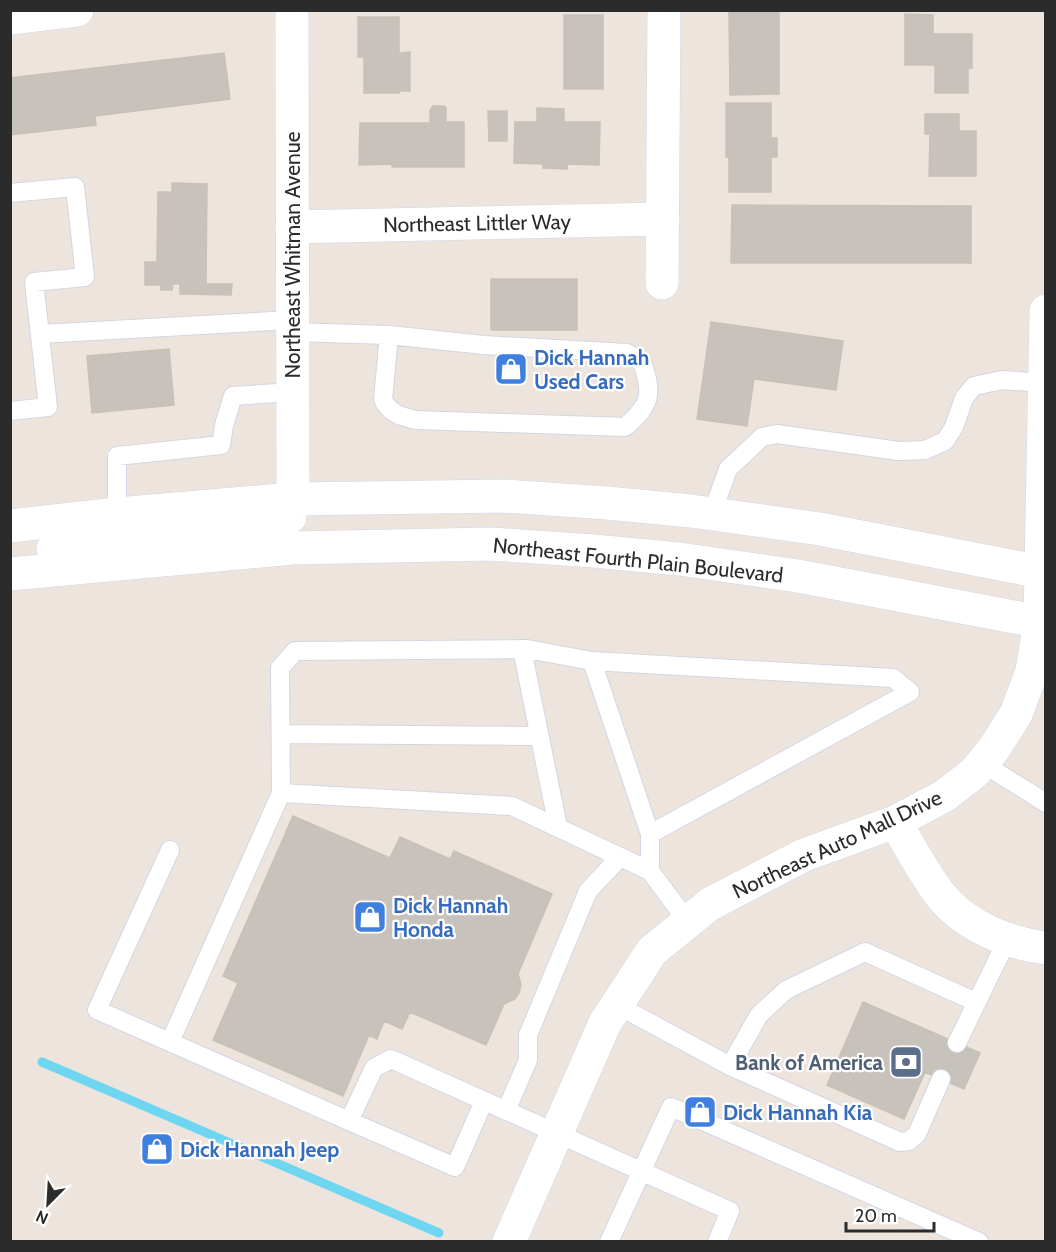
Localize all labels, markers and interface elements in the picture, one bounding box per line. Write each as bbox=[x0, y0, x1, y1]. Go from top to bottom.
street label: Northeast Whitman Avenue bbox=[280, 131, 305, 378]
street label: Northeast Littler Way bbox=[383, 209, 572, 237]
place label: Dick Hannah Used Cars bbox=[534, 345, 649, 394]
shop icon: Dick Hannah Used Cars bbox=[493, 351, 529, 387]
street label: Northeast Fourth Plain Boulevard bbox=[492, 532, 784, 588]
street label: Northeast Auto Mall Drive bbox=[728, 784, 946, 904]
place label: Dick Hannah Honda bbox=[393, 893, 508, 942]
shop icon: Dick Hannah Honda bbox=[352, 899, 388, 935]
bank icon: Bank of America bbox=[888, 1044, 924, 1080]
place label: Bank of America bbox=[735, 1050, 884, 1075]
shop icon: Dick Hannah Kia bbox=[682, 1094, 718, 1130]
place label: Dick Hannah Kia bbox=[723, 1100, 873, 1125]
shop icon: Dick Hannah Jeep bbox=[139, 1131, 175, 1167]
place label: Dick Hannah Jeep bbox=[180, 1137, 339, 1162]
north arrow bbox=[18, 1174, 78, 1234]
scale bar bbox=[846, 1195, 934, 1233]
text: 20 m bbox=[855, 1205, 897, 1227]
text: N bbox=[33, 1206, 51, 1228]

